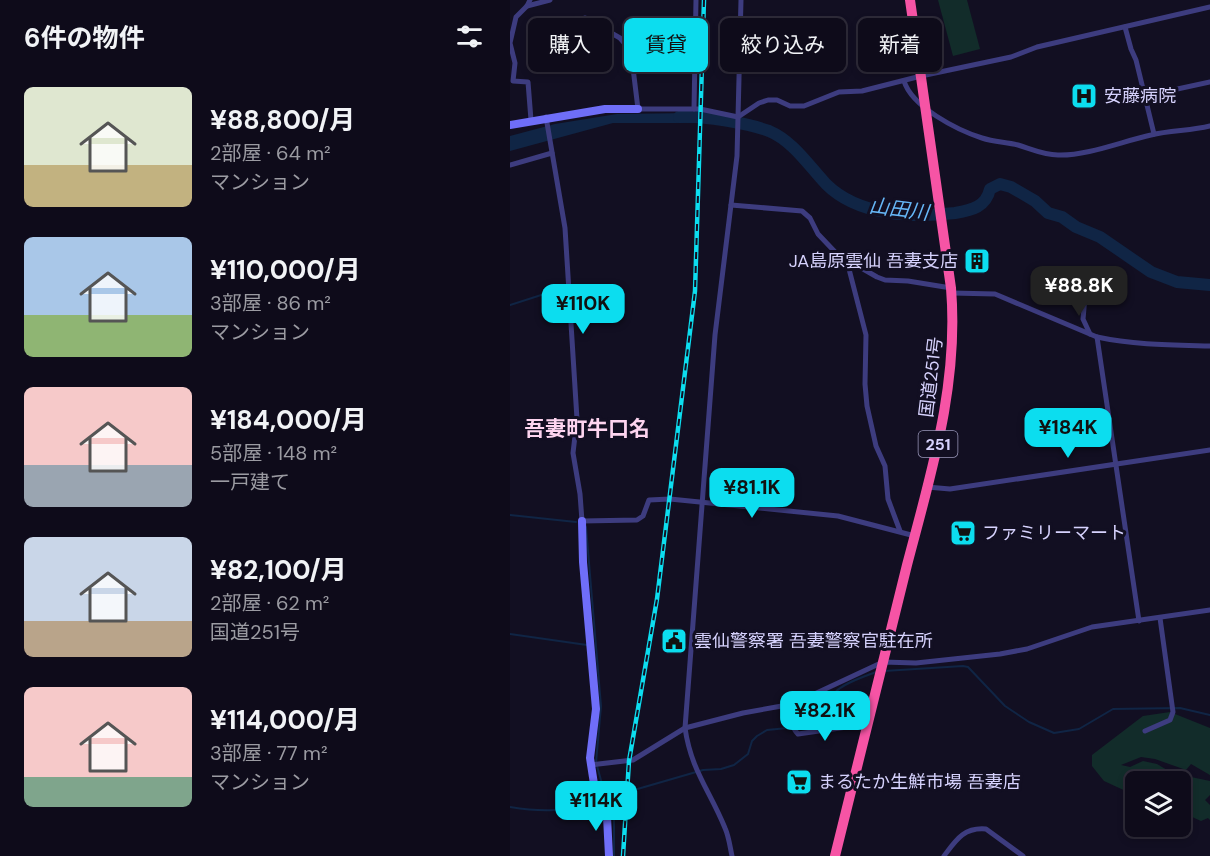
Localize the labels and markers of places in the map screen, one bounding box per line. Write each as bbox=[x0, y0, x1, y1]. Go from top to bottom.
hospital icon: 安藤病院 bbox=[1069, 81, 1099, 111]
place label: 安藤病院 bbox=[1104, 84, 1176, 108]
building icon: JA島原雲仙 吾妻支店 bbox=[962, 246, 992, 276]
place label: JA島原雲仙 吾妻支店 bbox=[789, 249, 958, 273]
pin: ¥88.8K bbox=[1030, 266, 1128, 317]
pin: ¥110K bbox=[541, 284, 625, 335]
pin: ¥184K bbox=[1026, 408, 1110, 459]
pin: ¥81.1K bbox=[703, 468, 801, 519]
supermarket icon: ファミリーマート bbox=[948, 518, 978, 548]
place label: ファミリーマート bbox=[982, 521, 1126, 545]
public building icon: 雲仙警察署 吾妻警察官駐在所 bbox=[659, 626, 689, 656]
place label: 雲仙警察署 吾妻警察官駐在所 bbox=[694, 629, 933, 653]
pin: ¥82.1K bbox=[776, 691, 874, 742]
supermarket icon: まるたか生鮮市場 吾妻店 bbox=[784, 767, 814, 797]
place label: まるたか生鮮市場 吾妻店 bbox=[818, 770, 1021, 794]
pin: ¥114K bbox=[554, 781, 638, 832]

